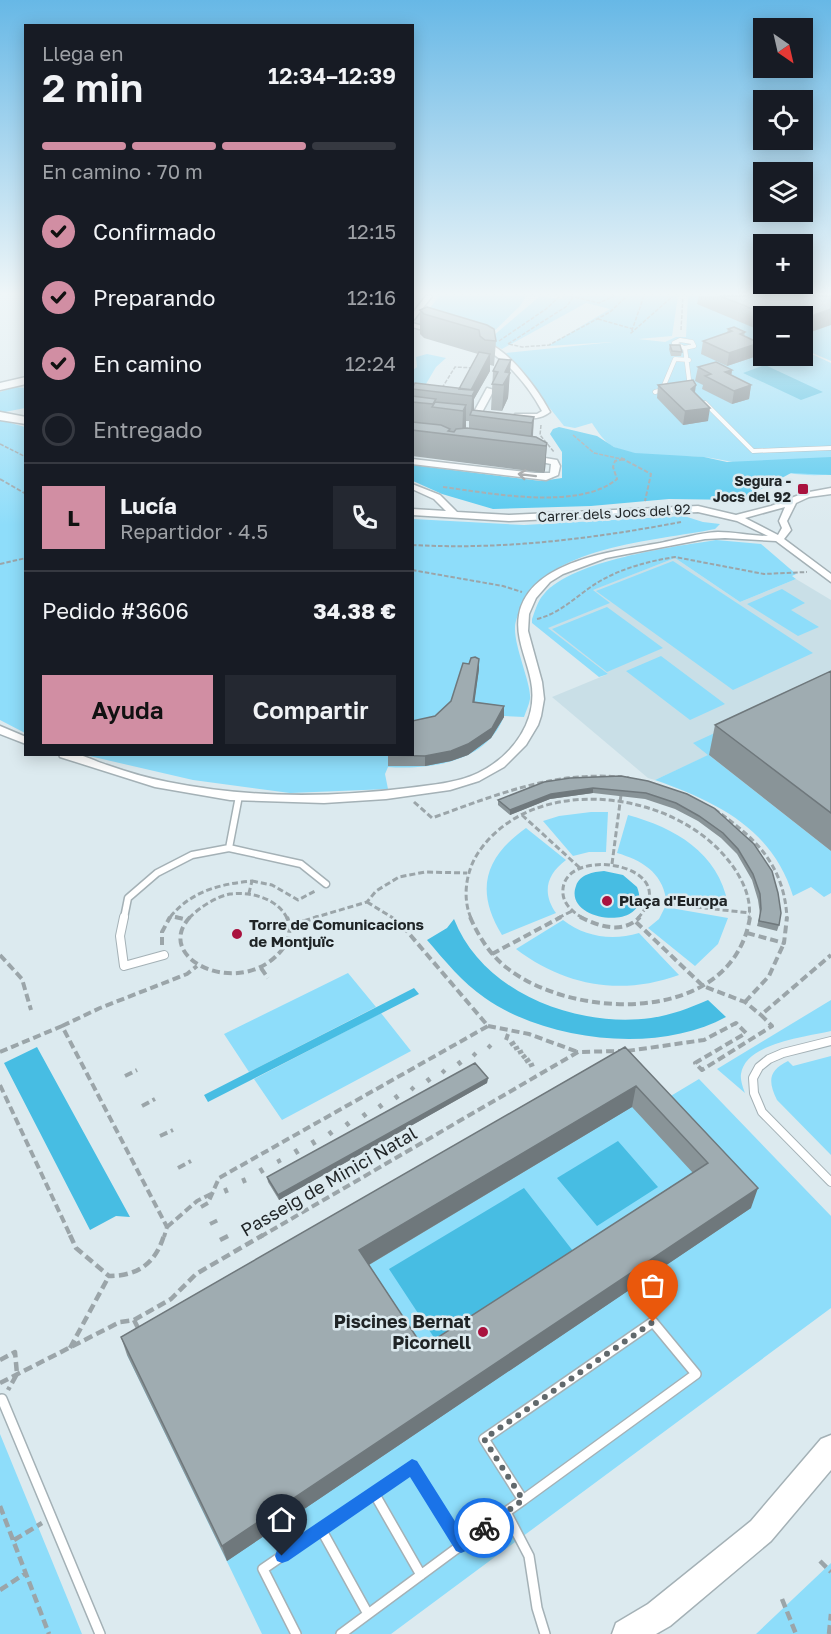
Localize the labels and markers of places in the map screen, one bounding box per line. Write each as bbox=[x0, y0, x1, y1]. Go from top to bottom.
place label: Segura - Jocs del 92 bbox=[713, 472, 791, 505]
marker: Segura - Jocs del 92 bbox=[796, 482, 810, 496]
place label: Plaça d'Europa bbox=[619, 891, 728, 909]
marker: Plaça d'Europa bbox=[600, 894, 614, 908]
place label: Torre de Comunicacions de Montjuïc bbox=[249, 915, 424, 950]
marker: Torre de Comunicacions de Montjuïc bbox=[230, 927, 244, 941]
pin bbox=[627, 1260, 678, 1322]
place label: Piscines Bernat Picornell bbox=[334, 1310, 471, 1353]
marker: Piscines Bernat Picornell bbox=[476, 1325, 490, 1339]
pin bbox=[256, 1494, 307, 1556]

